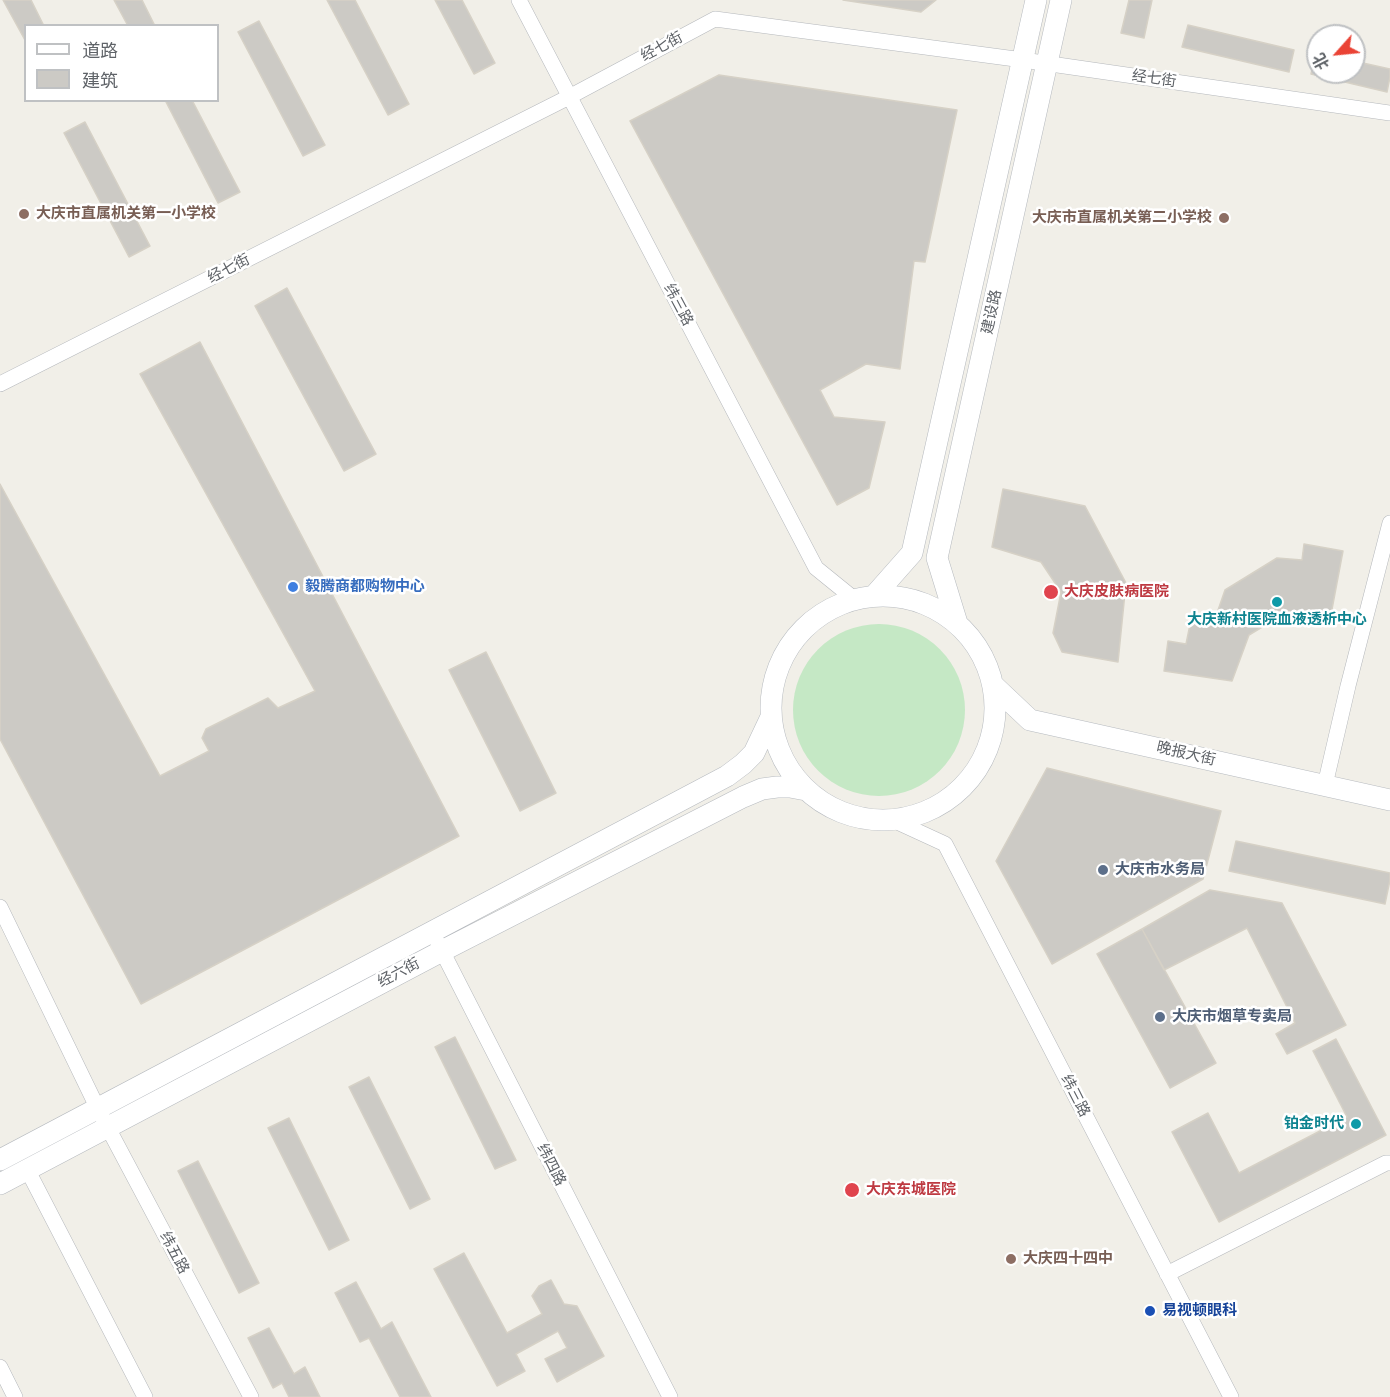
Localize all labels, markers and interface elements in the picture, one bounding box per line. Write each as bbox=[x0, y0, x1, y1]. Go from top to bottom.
legend bbox=[24, 24, 219, 102]
north arrow bbox=[1306, 24, 1366, 84]
street label: 经七街 bbox=[638, 28, 686, 66]
text: 道路 bbox=[82, 40, 118, 62]
text: 北 bbox=[1309, 50, 1333, 73]
street label: 经七街 bbox=[1130, 67, 1178, 91]
text: 建筑 bbox=[82, 70, 118, 92]
place label: 大庆市直属机关第一小学校 bbox=[36, 205, 216, 223]
marker: 大庆市直属机关第一小学校 bbox=[17, 207, 31, 221]
place label: 大庆市直属机关第二小学校 bbox=[1032, 209, 1212, 227]
marker: 大庆市直属机关第二小学校 bbox=[1217, 211, 1231, 225]
street label: 经七街 bbox=[205, 251, 253, 287]
street label: 纬三路 bbox=[659, 281, 697, 329]
street label: 建设路 bbox=[979, 288, 1005, 336]
place label: 毅腾商都购物中心 bbox=[305, 578, 425, 596]
marker: 毅腾商都购物中心 bbox=[286, 580, 300, 594]
marker: 大庆皮肤病医院 bbox=[1042, 583, 1060, 601]
place label: 大庆皮肤病医院 bbox=[1064, 583, 1169, 601]
marker: 大庆新村医院血液透析中心 bbox=[1270, 595, 1284, 609]
place label: 大庆新村医院血液透析中心 bbox=[1187, 611, 1367, 629]
street label: 晚报大街 bbox=[1155, 738, 1217, 770]
place label: 大庆市水务局 bbox=[1115, 861, 1205, 879]
marker: 大庆市水务局 bbox=[1096, 863, 1110, 877]
street label: 经六街 bbox=[375, 954, 423, 992]
place label: 大庆市烟草专卖局 bbox=[1172, 1008, 1292, 1026]
marker: 大庆市烟草专卖局 bbox=[1153, 1010, 1167, 1024]
street label: 纬三路 bbox=[1057, 1072, 1093, 1120]
place label: 铂金时代 bbox=[1284, 1115, 1344, 1133]
marker: 铂金时代 bbox=[1349, 1117, 1363, 1131]
street label: 纬四路 bbox=[533, 1141, 569, 1189]
marker: 大庆东城医院 bbox=[843, 1181, 861, 1199]
place label: 大庆东城医院 bbox=[866, 1181, 956, 1199]
street label: 纬五路 bbox=[155, 1229, 193, 1277]
place label: 大庆四十四中 bbox=[1023, 1250, 1113, 1268]
marker: 大庆四十四中 bbox=[1004, 1252, 1018, 1266]
place label: 易视顿眼科 bbox=[1162, 1302, 1237, 1320]
marker: 易视顿眼科 bbox=[1143, 1304, 1157, 1318]

